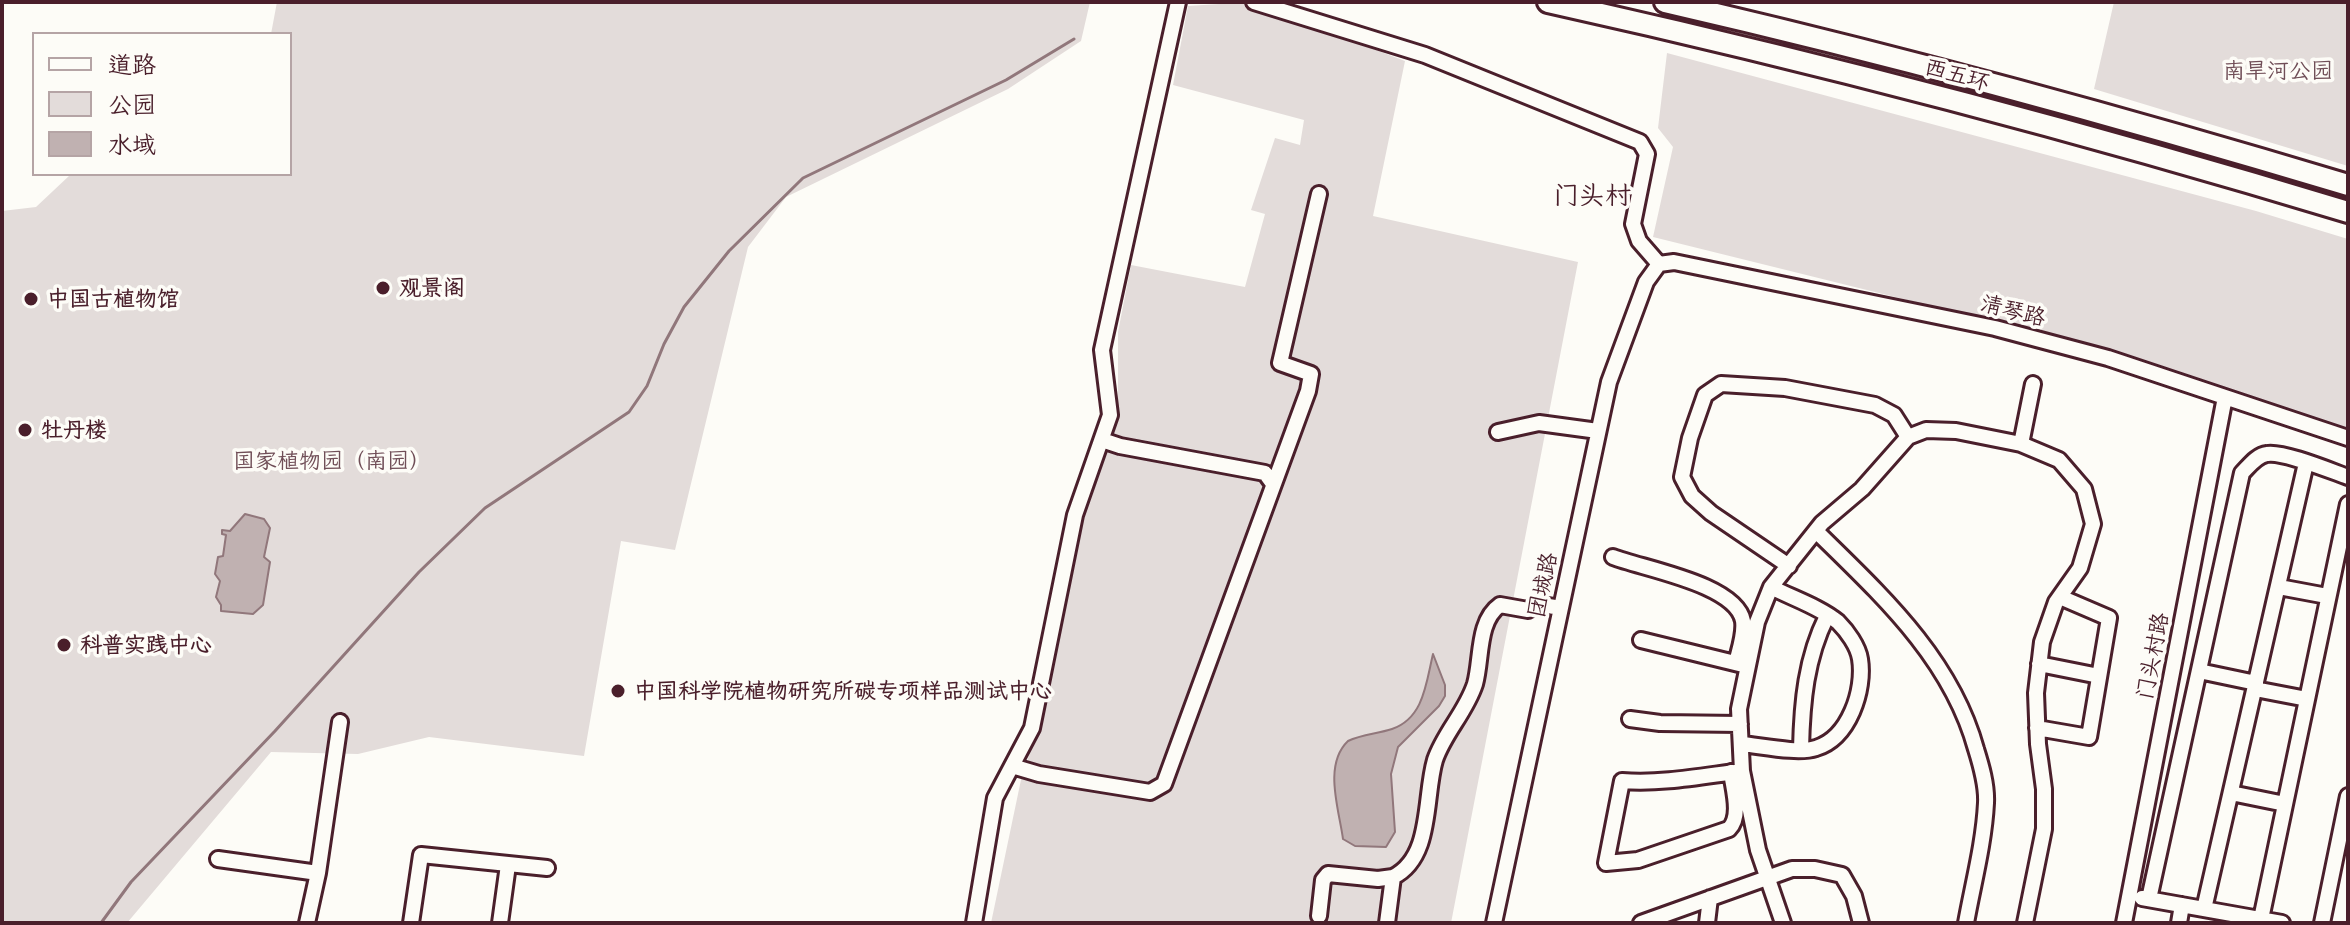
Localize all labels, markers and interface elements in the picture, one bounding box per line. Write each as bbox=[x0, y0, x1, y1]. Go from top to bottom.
legend bbox=[32, 32, 292, 176]
text: 道路 bbox=[108, 48, 156, 79]
street label: 西五环 bbox=[1922, 54, 1992, 96]
park label: 南旱河公园 bbox=[2223, 58, 2333, 84]
text: 公园 bbox=[108, 88, 156, 119]
text: 水域 bbox=[108, 128, 156, 159]
district label: 门头村 bbox=[1553, 180, 1631, 212]
place label: 观景阁 bbox=[399, 275, 465, 301]
marker: 观景阁 bbox=[374, 279, 392, 297]
place label: 中国古植物馆 bbox=[47, 286, 179, 312]
marker: 中国古植物馆 bbox=[22, 290, 40, 308]
street label: 清琴路 bbox=[1978, 290, 2048, 332]
place label: 牡丹楼 bbox=[41, 417, 107, 443]
marker: 牡丹楼 bbox=[16, 421, 34, 439]
park label: 国家植物园（南园） bbox=[233, 448, 431, 474]
street label: 团城路 bbox=[1523, 550, 1563, 620]
street label: 门头村路 bbox=[2132, 610, 2174, 702]
place label: 科普实践中心 bbox=[80, 632, 212, 658]
marker: 科普实践中心 bbox=[55, 636, 73, 654]
place label: 中国科学院植物研究所碳专项样品测试中心 bbox=[634, 678, 1052, 704]
marker: 中国科学院植物研究所碳专项样品测试中心 bbox=[609, 682, 627, 700]

